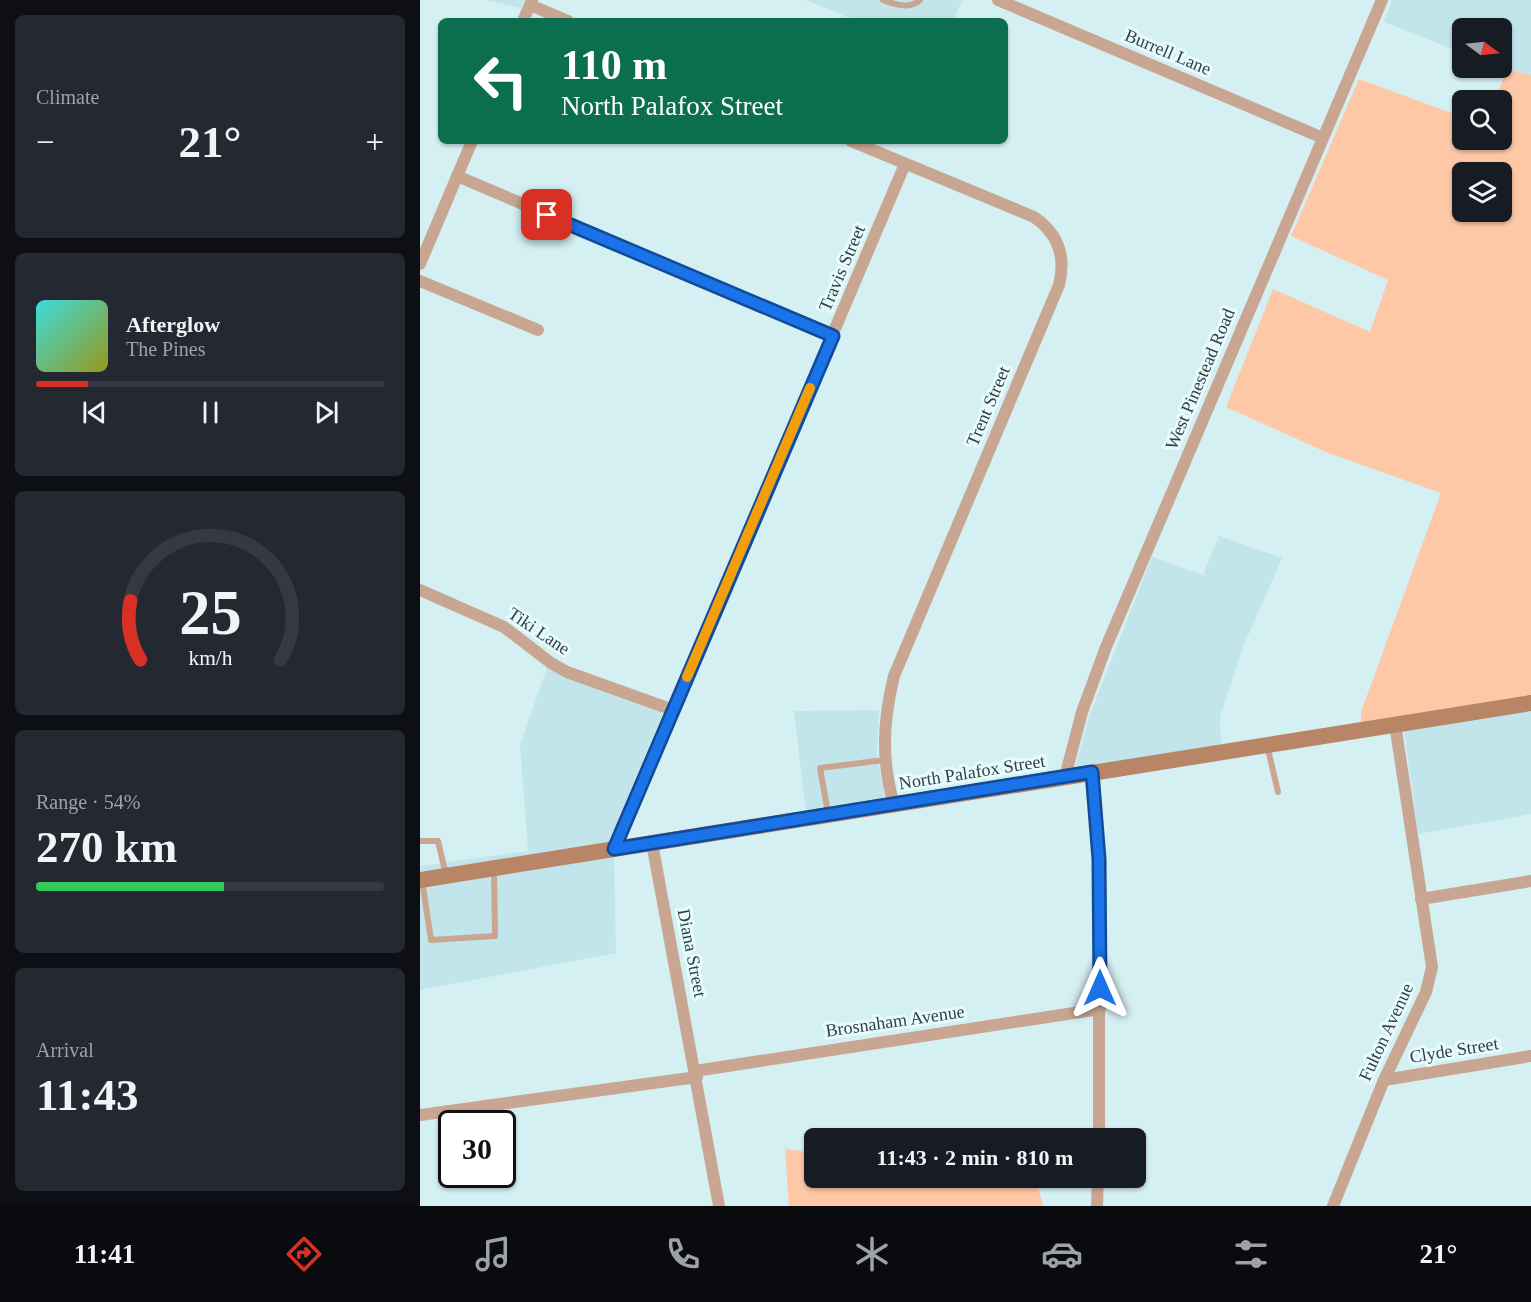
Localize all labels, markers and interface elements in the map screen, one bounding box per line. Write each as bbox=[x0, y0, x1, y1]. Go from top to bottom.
north arrow bbox=[1452, 18, 1512, 78]
map controls bbox=[1452, 18, 1512, 222]
street label: Burrell Lane bbox=[1122, 25, 1214, 79]
icon: left bbox=[462, 42, 540, 120]
text: 110 m bbox=[561, 42, 667, 88]
text: Climate bbox=[36, 86, 99, 108]
button: search bbox=[1452, 90, 1512, 150]
text: North Palafox Street bbox=[561, 91, 783, 121]
text: 21° bbox=[179, 117, 242, 167]
text: − bbox=[36, 124, 55, 160]
text: + bbox=[365, 124, 384, 160]
button: layers bbox=[1452, 162, 1512, 222]
pin bbox=[521, 189, 572, 240]
icon: arrive bbox=[530, 198, 563, 231]
street label: Travis Street bbox=[815, 222, 869, 314]
street label: West Pinestead Road bbox=[1161, 305, 1239, 453]
text: Afterglow bbox=[126, 312, 220, 337]
text: The Pines bbox=[126, 338, 205, 360]
street label: Trent Street bbox=[962, 363, 1014, 449]
icon: previous bbox=[78, 396, 111, 429]
icon: pause bbox=[194, 396, 227, 429]
icon: next bbox=[310, 396, 343, 429]
text: 25 bbox=[179, 578, 241, 647]
street label: Tiki Lane bbox=[504, 603, 574, 659]
text: km/h bbox=[188, 646, 232, 670]
street label: North Palafox Street bbox=[897, 751, 1047, 793]
text: Range · 54% bbox=[36, 791, 140, 813]
text: 270 km bbox=[36, 822, 177, 872]
street label: Diana Street bbox=[674, 907, 710, 999]
position arrow bbox=[1068, 956, 1132, 1020]
street label: Fulton Avenue bbox=[1355, 980, 1417, 1084]
street label: Brosnaham Avenue bbox=[824, 1001, 966, 1041]
street label: Clyde Street bbox=[1408, 1033, 1500, 1067]
text: Arrival bbox=[36, 1039, 94, 1061]
text: 11:43 bbox=[36, 1070, 139, 1120]
speed limit sign: 30 bbox=[438, 1110, 516, 1188]
text: 11:43 · 2 min · 810 m bbox=[877, 1145, 1073, 1170]
icon: directions bbox=[283, 1233, 325, 1275]
icon: music bbox=[472, 1233, 514, 1275]
icon: phone bbox=[662, 1233, 704, 1275]
icon: climate bbox=[851, 1233, 893, 1275]
icon: car bbox=[1041, 1233, 1083, 1275]
icon: filters bbox=[1230, 1233, 1272, 1275]
text: 11:41 bbox=[74, 1239, 135, 1269]
text: 21° bbox=[1419, 1239, 1457, 1269]

